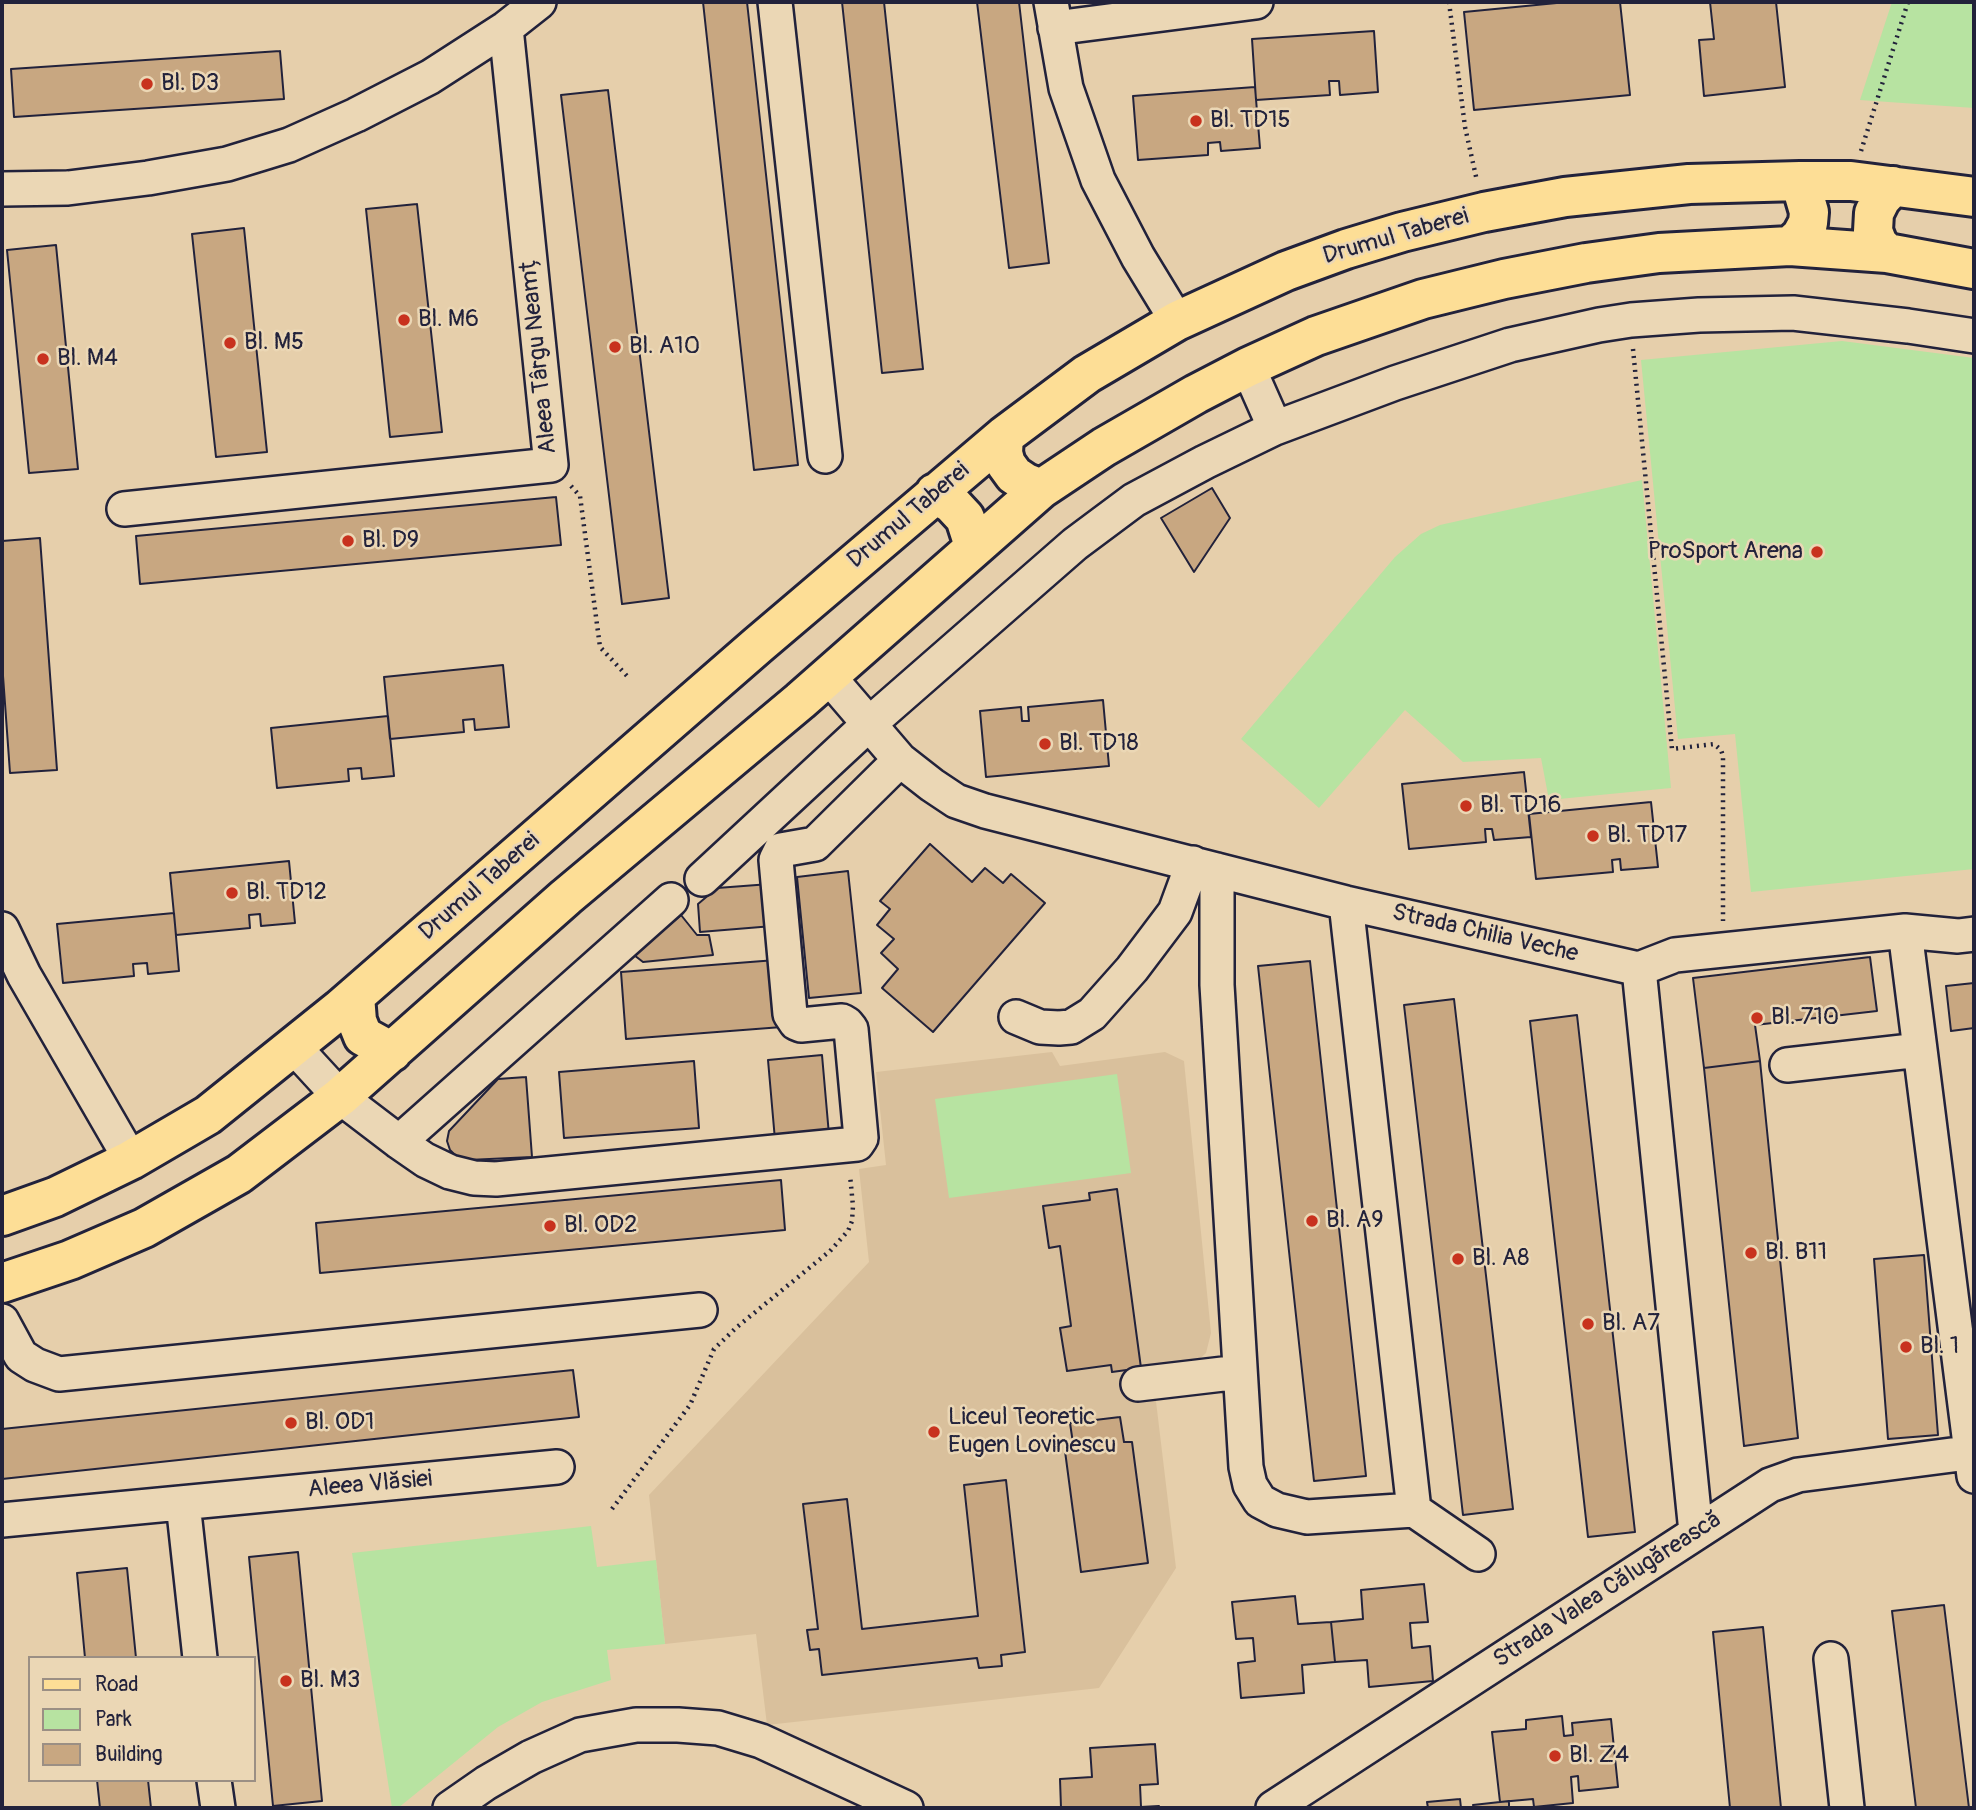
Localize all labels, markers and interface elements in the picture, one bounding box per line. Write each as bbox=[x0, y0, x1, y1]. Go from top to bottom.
place label: Bl. D3 bbox=[161, 70, 219, 98]
marker: Bl. D3 bbox=[139, 76, 155, 92]
place label: Bl. TD15 bbox=[1210, 107, 1291, 135]
marker: Bl. TD15 bbox=[1188, 113, 1204, 129]
street label: Drumul Taberei bbox=[1320, 202, 1472, 272]
street label: Aleea Târgu Neamț bbox=[514, 255, 564, 455]
place label: Bl. M6 bbox=[418, 306, 479, 334]
marker: Bl. M6 bbox=[396, 312, 412, 328]
place label: Bl. M5 bbox=[244, 329, 304, 357]
place label: Bl. A10 bbox=[629, 333, 700, 361]
marker: Bl. M5 bbox=[222, 335, 238, 351]
marker: Bl. A10 bbox=[607, 339, 623, 355]
place label: Bl. M4 bbox=[57, 345, 118, 373]
marker: Bl. M4 bbox=[35, 351, 51, 367]
street label: Drumul Taberei bbox=[842, 457, 976, 575]
place label: Bl. D9 bbox=[362, 527, 419, 555]
marker: Bl. D9 bbox=[340, 533, 356, 549]
place label: ProSport Arena bbox=[1648, 538, 1803, 566]
marker: ProSport Arena bbox=[1809, 544, 1825, 560]
place label: Bl. TD18 bbox=[1059, 730, 1139, 758]
marker: Bl. TD18 bbox=[1037, 736, 1053, 752]
place label: Bl. TD16 bbox=[1480, 792, 1561, 820]
marker: Bl. TD16 bbox=[1458, 798, 1474, 814]
place label: Bl. TD17 bbox=[1607, 822, 1687, 850]
street label: Drumul Taberei bbox=[414, 827, 546, 947]
marker: Bl. TD17 bbox=[1585, 828, 1601, 844]
place label: Bl. TD12 bbox=[246, 879, 327, 907]
marker: Bl. TD12 bbox=[224, 885, 240, 901]
street label: Strada Chilia Veche bbox=[1389, 899, 1581, 969]
place label: Bl. 710 bbox=[1771, 1004, 1839, 1032]
marker: Bl. 710 bbox=[1749, 1010, 1765, 1026]
place label: Bl. A9 bbox=[1326, 1207, 1384, 1235]
place label: Bl. OD2 bbox=[564, 1212, 637, 1240]
marker: Bl. A9 bbox=[1304, 1213, 1320, 1229]
marker: Bl. OD2 bbox=[542, 1218, 558, 1234]
place label: Bl. B11 bbox=[1765, 1239, 1827, 1267]
place label: Bl. A8 bbox=[1472, 1245, 1529, 1273]
marker: Bl. B11 bbox=[1743, 1245, 1759, 1261]
marker: Bl. A8 bbox=[1450, 1251, 1466, 1267]
place label: Bl. A7 bbox=[1602, 1310, 1660, 1338]
marker: Bl. A7 bbox=[1580, 1316, 1596, 1332]
place label: Bl. 1 bbox=[1920, 1333, 1959, 1361]
marker: Bl. 1 bbox=[1898, 1339, 1914, 1355]
place label: Liceul Teoretic Eugen Lovinescu bbox=[948, 1404, 1116, 1460]
place label: Bl. OD1 bbox=[305, 1409, 374, 1437]
marker: Bl. OD1 bbox=[283, 1415, 299, 1431]
marker: Liceul Teoretic Eugen Lovinescu bbox=[926, 1424, 942, 1440]
street label: Aleea Vlăsiei bbox=[307, 1465, 433, 1505]
street label: Strada Valea Călugărească bbox=[1488, 1505, 1728, 1675]
legend bbox=[28, 1656, 256, 1782]
place label: Bl. M3 bbox=[300, 1667, 360, 1695]
text: Road bbox=[95, 1671, 139, 1698]
marker: Bl. M3 bbox=[278, 1673, 294, 1689]
text: Park bbox=[95, 1706, 132, 1733]
text: Building bbox=[95, 1741, 162, 1768]
place label: Bl. Z4 bbox=[1569, 1742, 1629, 1770]
marker: Bl. Z4 bbox=[1547, 1748, 1563, 1764]

